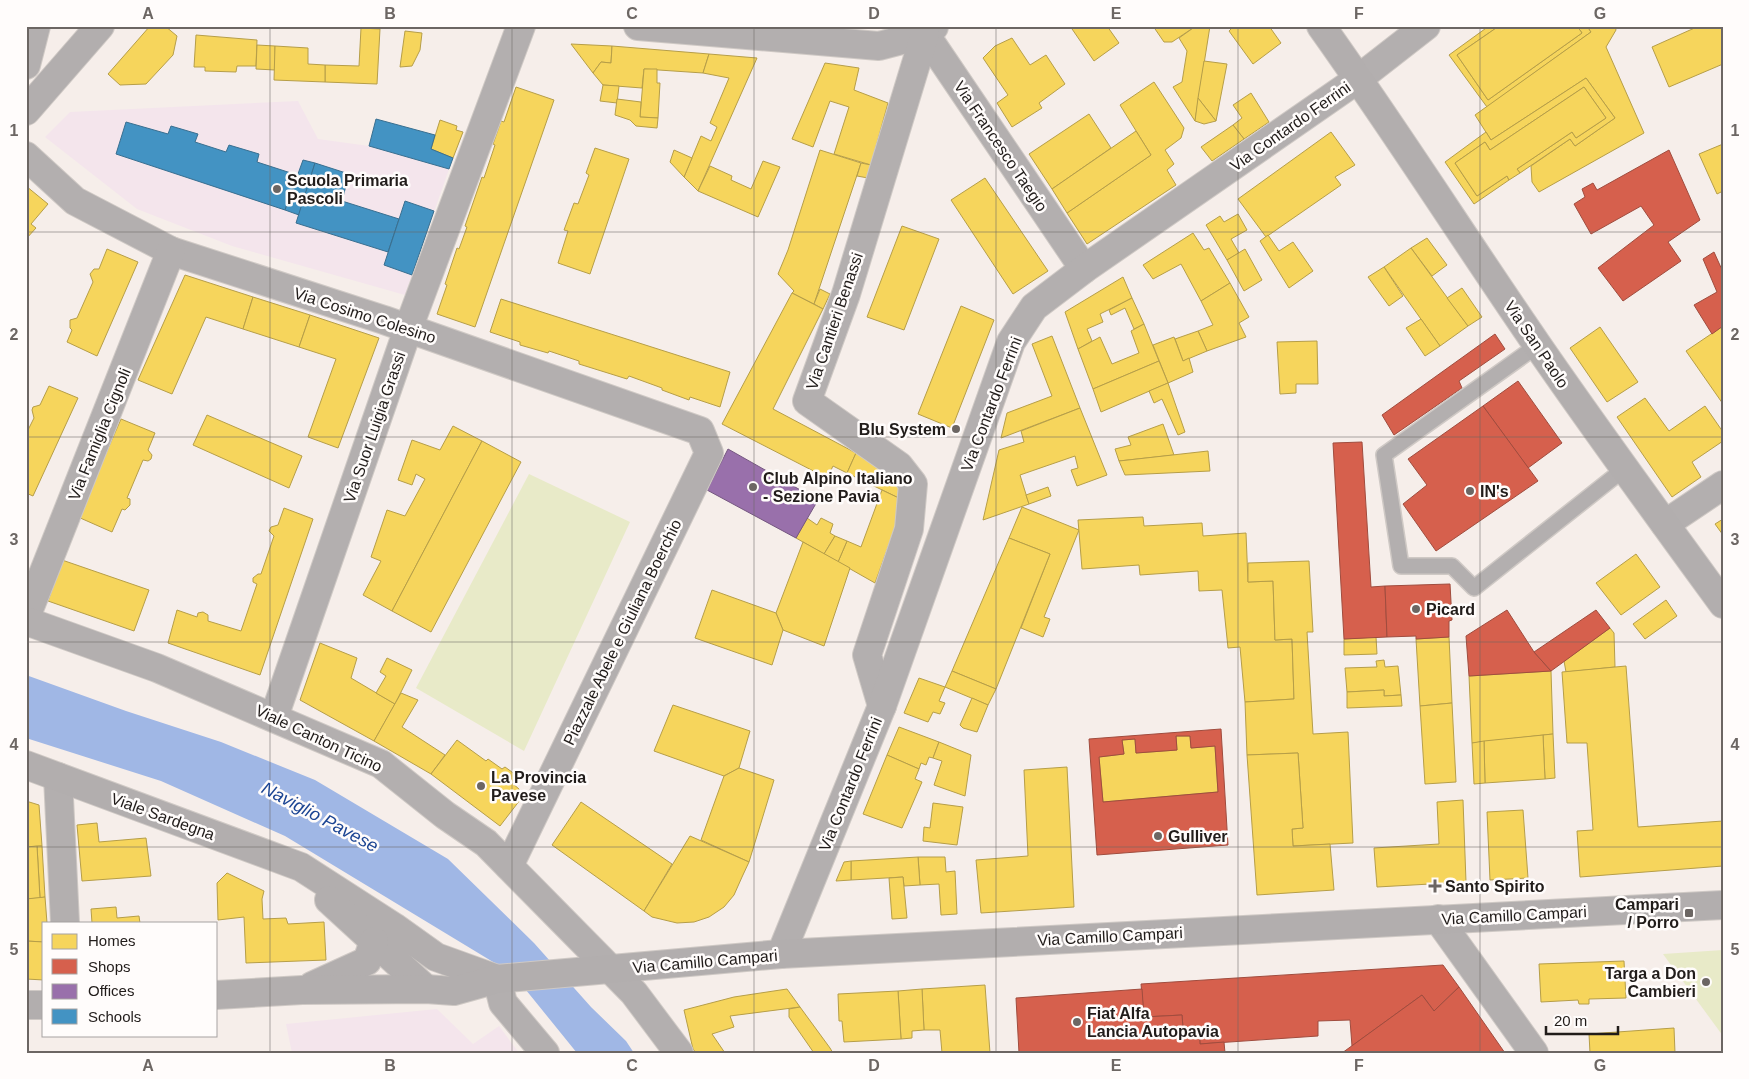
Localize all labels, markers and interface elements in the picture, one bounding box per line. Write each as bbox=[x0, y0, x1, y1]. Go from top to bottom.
text: A bbox=[142, 5, 154, 22]
text: B bbox=[384, 5, 396, 22]
text: C bbox=[626, 5, 638, 22]
text: D bbox=[868, 5, 880, 22]
text: E bbox=[1111, 5, 1122, 22]
text: F bbox=[1354, 5, 1364, 22]
text: G bbox=[1594, 5, 1606, 22]
street label: Via Francesco Taegio bbox=[951, 78, 1051, 215]
street label: Via Contardo Ferrini bbox=[1227, 78, 1354, 174]
text: 1 bbox=[10, 122, 19, 139]
text: 1 bbox=[1731, 122, 1740, 139]
place label: Scuola Primaria Pascoli bbox=[287, 172, 408, 207]
marker: Scuola Primaria Pascoli bbox=[271, 183, 283, 195]
street label: Via Cantieri Benassi bbox=[803, 250, 866, 392]
street label: Via Cosimo Colesino bbox=[292, 284, 438, 346]
street label: Via San Paolo bbox=[1501, 298, 1572, 391]
text: 2 bbox=[10, 326, 19, 343]
text: 2 bbox=[1731, 326, 1740, 343]
street label: Via Contardo Ferrini bbox=[958, 334, 1025, 474]
street label: Via Suor Luigia Grassi bbox=[341, 349, 408, 505]
street label: Via Famiglia Cignoli bbox=[65, 366, 134, 503]
place label: Blu System bbox=[859, 421, 946, 438]
marker: Blu System bbox=[950, 423, 962, 435]
place label: Club Alpino Italiano - Sezione Pavia bbox=[763, 470, 913, 505]
marker: Club Alpino Italiano - Sezione Pavia bbox=[747, 481, 759, 493]
place label: IN's bbox=[1480, 483, 1509, 500]
marker: IN's bbox=[1464, 485, 1476, 497]
street label: Piazzale Abele e Giuliana Boerchio bbox=[560, 516, 685, 748]
text: 3 bbox=[10, 531, 19, 548]
text: 3 bbox=[1731, 531, 1740, 548]
place label: Picard bbox=[1426, 601, 1475, 618]
marker: Picard bbox=[1410, 603, 1422, 615]
street label: Viale Canton Ticino bbox=[253, 702, 385, 775]
street label: Via Contardo Ferrini bbox=[816, 715, 885, 854]
text: 4 bbox=[10, 736, 19, 753]
text: 4 bbox=[1731, 736, 1740, 753]
place label: La Provincia Pavese bbox=[491, 769, 586, 804]
water label: Naviglio Pavese bbox=[258, 778, 382, 856]
marker: La Provincia Pavese bbox=[475, 780, 487, 792]
street label: Viale Sardegna bbox=[109, 790, 217, 843]
place label: Gulliver bbox=[1168, 828, 1228, 845]
marker: Gulliver bbox=[1152, 830, 1164, 842]
place label: Santo Spirito bbox=[1445, 878, 1545, 895]
marker: Santo Spirito bbox=[1429, 880, 1441, 892]
place label: Campari / Porro bbox=[1615, 896, 1679, 931]
street label: Via Camillo Campari bbox=[1441, 903, 1587, 928]
marker: Campari / Porro bbox=[1683, 907, 1695, 919]
legend bbox=[42, 922, 218, 1036]
street label: Via Camillo Campari bbox=[1037, 924, 1183, 949]
text: Homes bbox=[88, 932, 136, 949]
text: 5 bbox=[10, 941, 19, 958]
text: 5 bbox=[1731, 941, 1740, 958]
street label: Via Camillo Campari bbox=[632, 947, 778, 976]
text: Shops bbox=[88, 958, 131, 975]
place label: Targa a Don Cambieri bbox=[1605, 965, 1696, 1000]
marker: Targa a Don Cambieri bbox=[1700, 976, 1712, 988]
text: Offices bbox=[88, 982, 134, 999]
scale bar bbox=[1546, 1004, 1619, 1036]
place label: Fiat Alfa Lancia Autopavia bbox=[1087, 1005, 1219, 1040]
text: Schools bbox=[88, 1008, 141, 1025]
text: 20 m bbox=[1554, 1012, 1587, 1029]
marker: Fiat Alfa Lancia Autopavia bbox=[1071, 1016, 1083, 1028]
text: A bbox=[142, 1057, 154, 1074]
text: B bbox=[384, 1057, 396, 1074]
text: C bbox=[626, 1057, 638, 1074]
text: D bbox=[868, 1057, 880, 1074]
text: E bbox=[1111, 1057, 1122, 1074]
text: F bbox=[1354, 1057, 1364, 1074]
text: G bbox=[1594, 1057, 1606, 1074]

